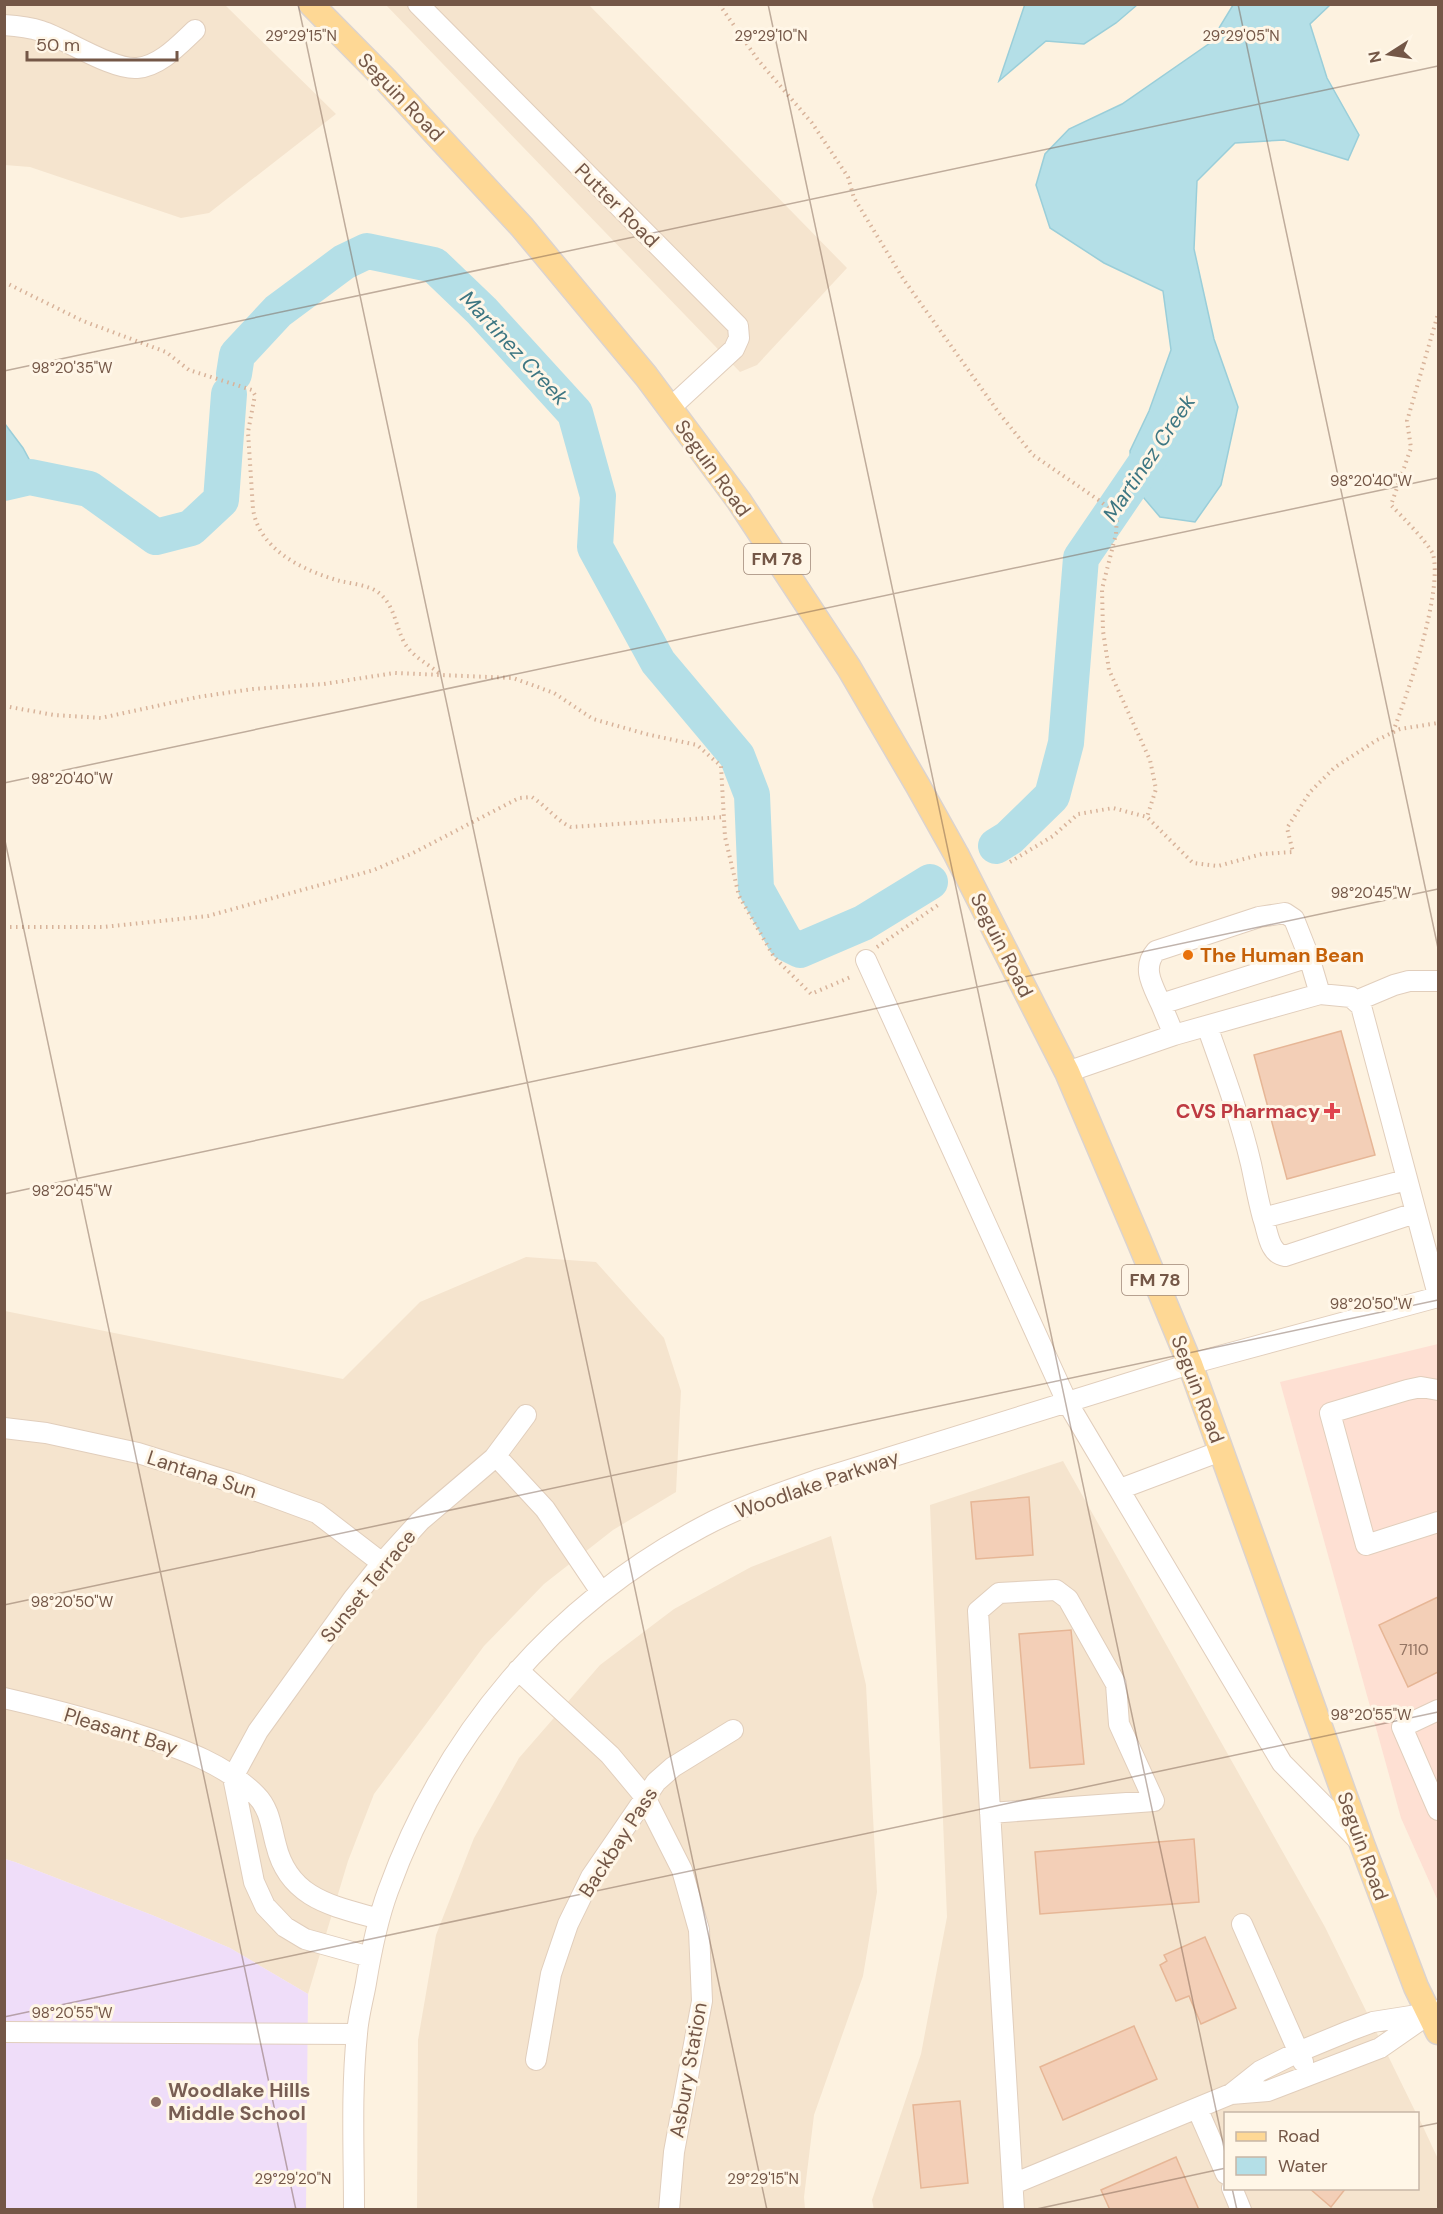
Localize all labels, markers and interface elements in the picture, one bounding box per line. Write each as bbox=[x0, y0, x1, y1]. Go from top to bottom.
scale bar bbox=[27, 24, 177, 62]
north arrow bbox=[1359, 24, 1419, 84]
text: 29°29'15"N bbox=[265, 26, 337, 46]
text: 29°29'10"N bbox=[734, 26, 808, 46]
text: 29°29'05"N bbox=[1202, 26, 1280, 46]
text: 50 m bbox=[36, 33, 80, 57]
street label: Seguin Road bbox=[352, 47, 450, 147]
text: N bbox=[1363, 49, 1386, 65]
street label: Putter Road bbox=[569, 157, 665, 253]
water label: Martinez Creek bbox=[454, 285, 575, 412]
text: 98°20'35"W bbox=[31, 358, 113, 378]
water label: Martinez Creek bbox=[1096, 389, 1202, 527]
street label: Seguin Road bbox=[669, 414, 757, 522]
text: 98°20'40"W bbox=[1330, 471, 1412, 491]
road number: FM 78 bbox=[744, 544, 810, 574]
text: 98°20'40"W bbox=[31, 769, 113, 789]
text: 98°20'45"W bbox=[1331, 883, 1412, 903]
street label: Seguin Road bbox=[965, 888, 1039, 1002]
place label: The Human Bean bbox=[1200, 942, 1364, 968]
marker: The Human Bean bbox=[1181, 948, 1195, 962]
place label: CVS Pharmacy bbox=[1176, 1098, 1320, 1124]
marker: CVS Pharmacy bbox=[1325, 1104, 1339, 1118]
text: 98°20'45"W bbox=[32, 1181, 113, 1201]
road number: FM 78 bbox=[1122, 1265, 1188, 1295]
text: 98°20'50"W bbox=[1330, 1294, 1413, 1314]
street label: Seguin Road bbox=[1165, 1331, 1231, 1447]
street label: Lantana Sun bbox=[144, 1444, 260, 1504]
street label: Woodlake Parkway bbox=[731, 1444, 903, 1524]
street label: Sunset Terrace bbox=[314, 1524, 422, 1648]
text: 98°20'50"W bbox=[31, 1592, 114, 1612]
house number: 7110 bbox=[1399, 1639, 1429, 1660]
street label: Pleasant Bay bbox=[61, 1701, 181, 1761]
text: 98°20'55"W bbox=[1330, 1705, 1412, 1725]
street label: Backbay Pass bbox=[573, 1782, 663, 1902]
street label: Seguin Road bbox=[1331, 1788, 1395, 1904]
street label: Asbury Station bbox=[663, 2000, 713, 2140]
text: 98°20'55"W bbox=[31, 2003, 113, 2023]
place label: Woodlake Hills Middle School bbox=[168, 2077, 310, 2126]
marker: Woodlake Hills Middle School bbox=[149, 2095, 163, 2109]
legend bbox=[1224, 2112, 1419, 2190]
text: Road bbox=[1278, 2124, 1320, 2148]
text: Water bbox=[1278, 2154, 1328, 2178]
text: 29°29'20"N bbox=[255, 2169, 331, 2189]
text: 29°29'15"N bbox=[727, 2169, 799, 2189]

